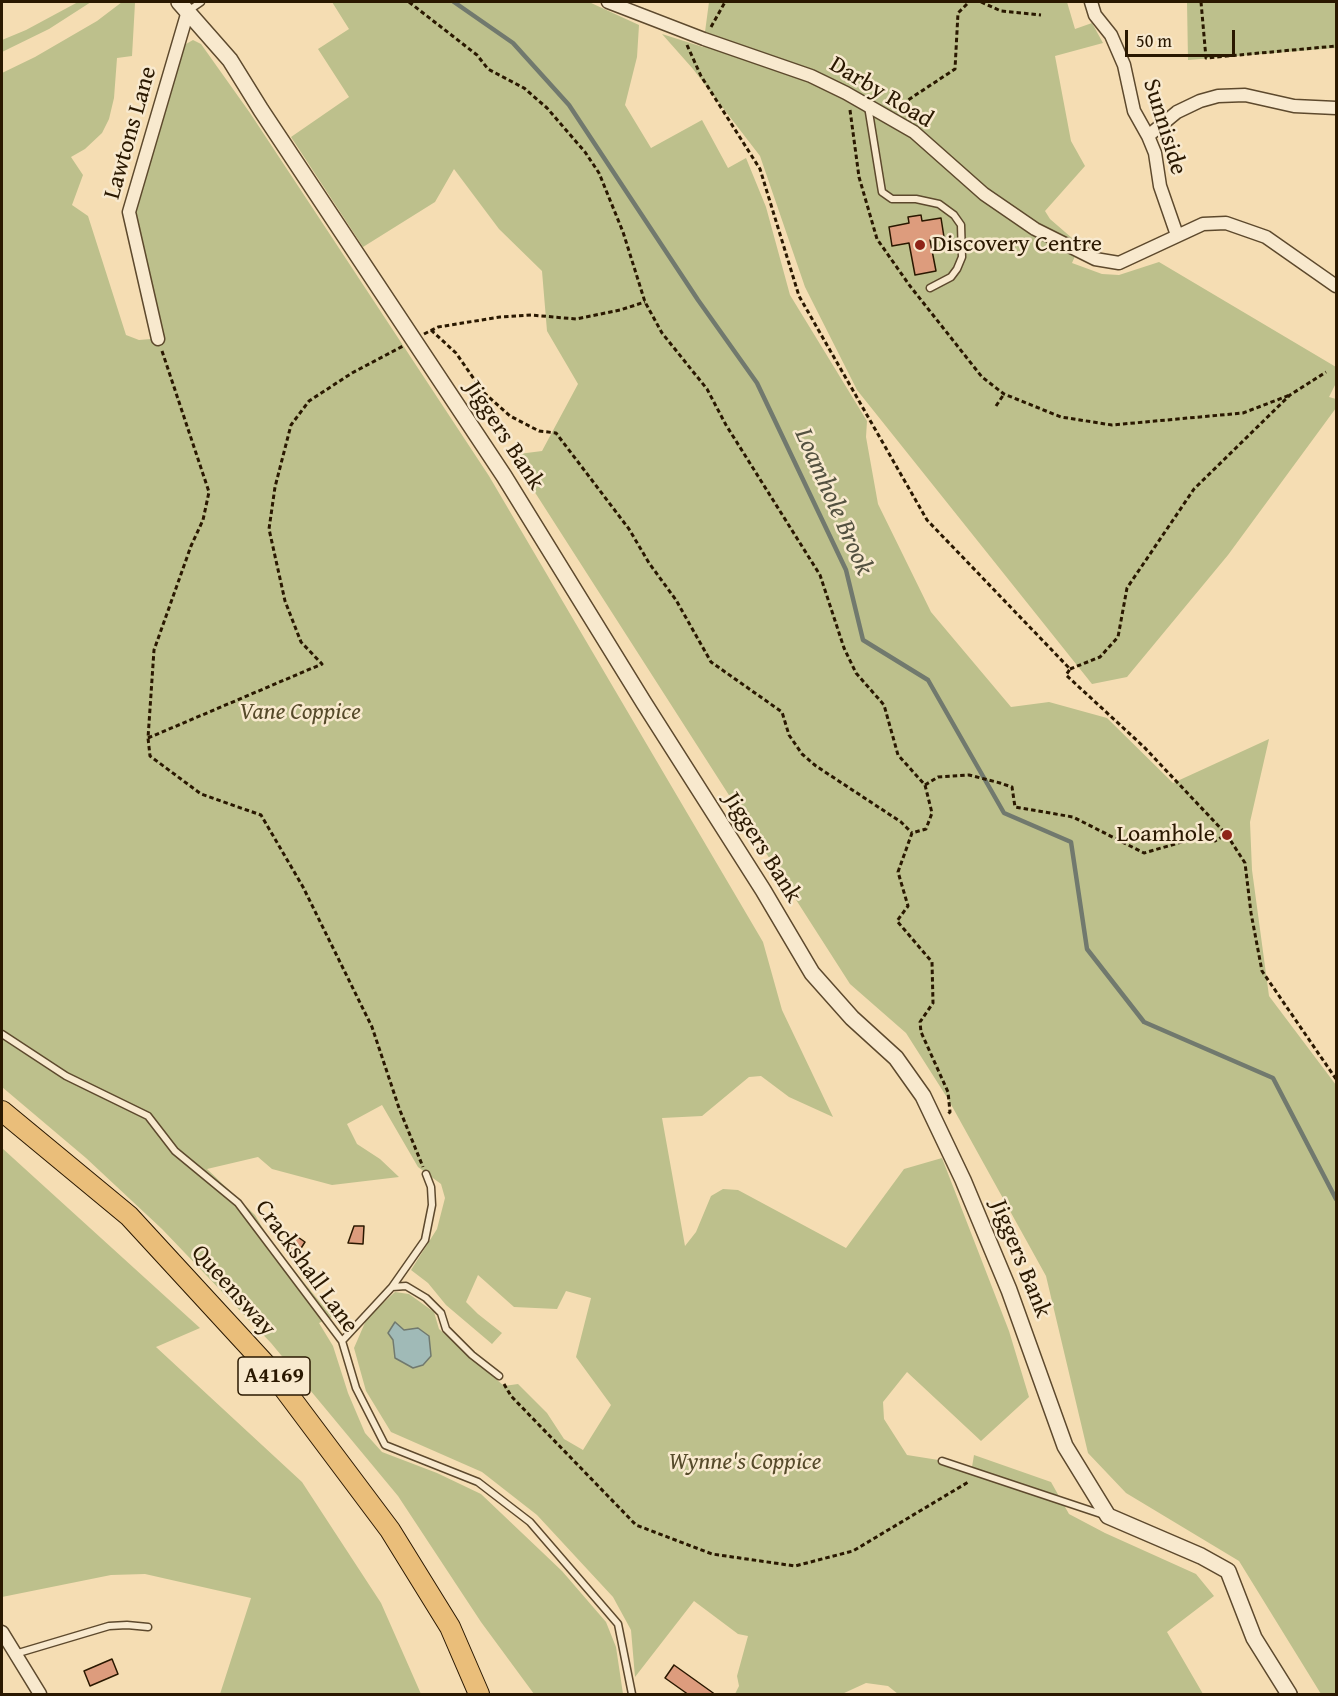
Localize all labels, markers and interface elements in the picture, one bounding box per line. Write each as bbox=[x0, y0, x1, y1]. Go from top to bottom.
scale bar bbox=[1128, 18, 1238, 56]
text: 50 m bbox=[1136, 27, 1172, 54]
street label: Darby Road bbox=[824, 51, 938, 135]
street label: Lawtons Lane bbox=[98, 63, 164, 203]
street label: Sunniside bbox=[1136, 76, 1192, 178]
place label: Discovery Centre bbox=[932, 231, 1102, 259]
marker: Discovery Centre bbox=[913, 238, 927, 252]
street label: Jiggers Bank bbox=[458, 376, 550, 496]
water label: Loamhole Brook bbox=[787, 424, 879, 580]
park label: Vane Coppice bbox=[239, 699, 361, 727]
street label: Jiggers Bank bbox=[717, 787, 807, 909]
place label: Loamhole bbox=[1116, 821, 1215, 849]
marker: Loamhole bbox=[1220, 828, 1234, 842]
street label: Crackshall Lane bbox=[248, 1195, 364, 1339]
street label: Jiggers Bank bbox=[983, 1196, 1057, 1322]
street label: Queensway bbox=[184, 1239, 282, 1343]
road number: A4169 bbox=[238, 1357, 310, 1395]
park label: Wynne's Coppice bbox=[669, 1449, 821, 1477]

